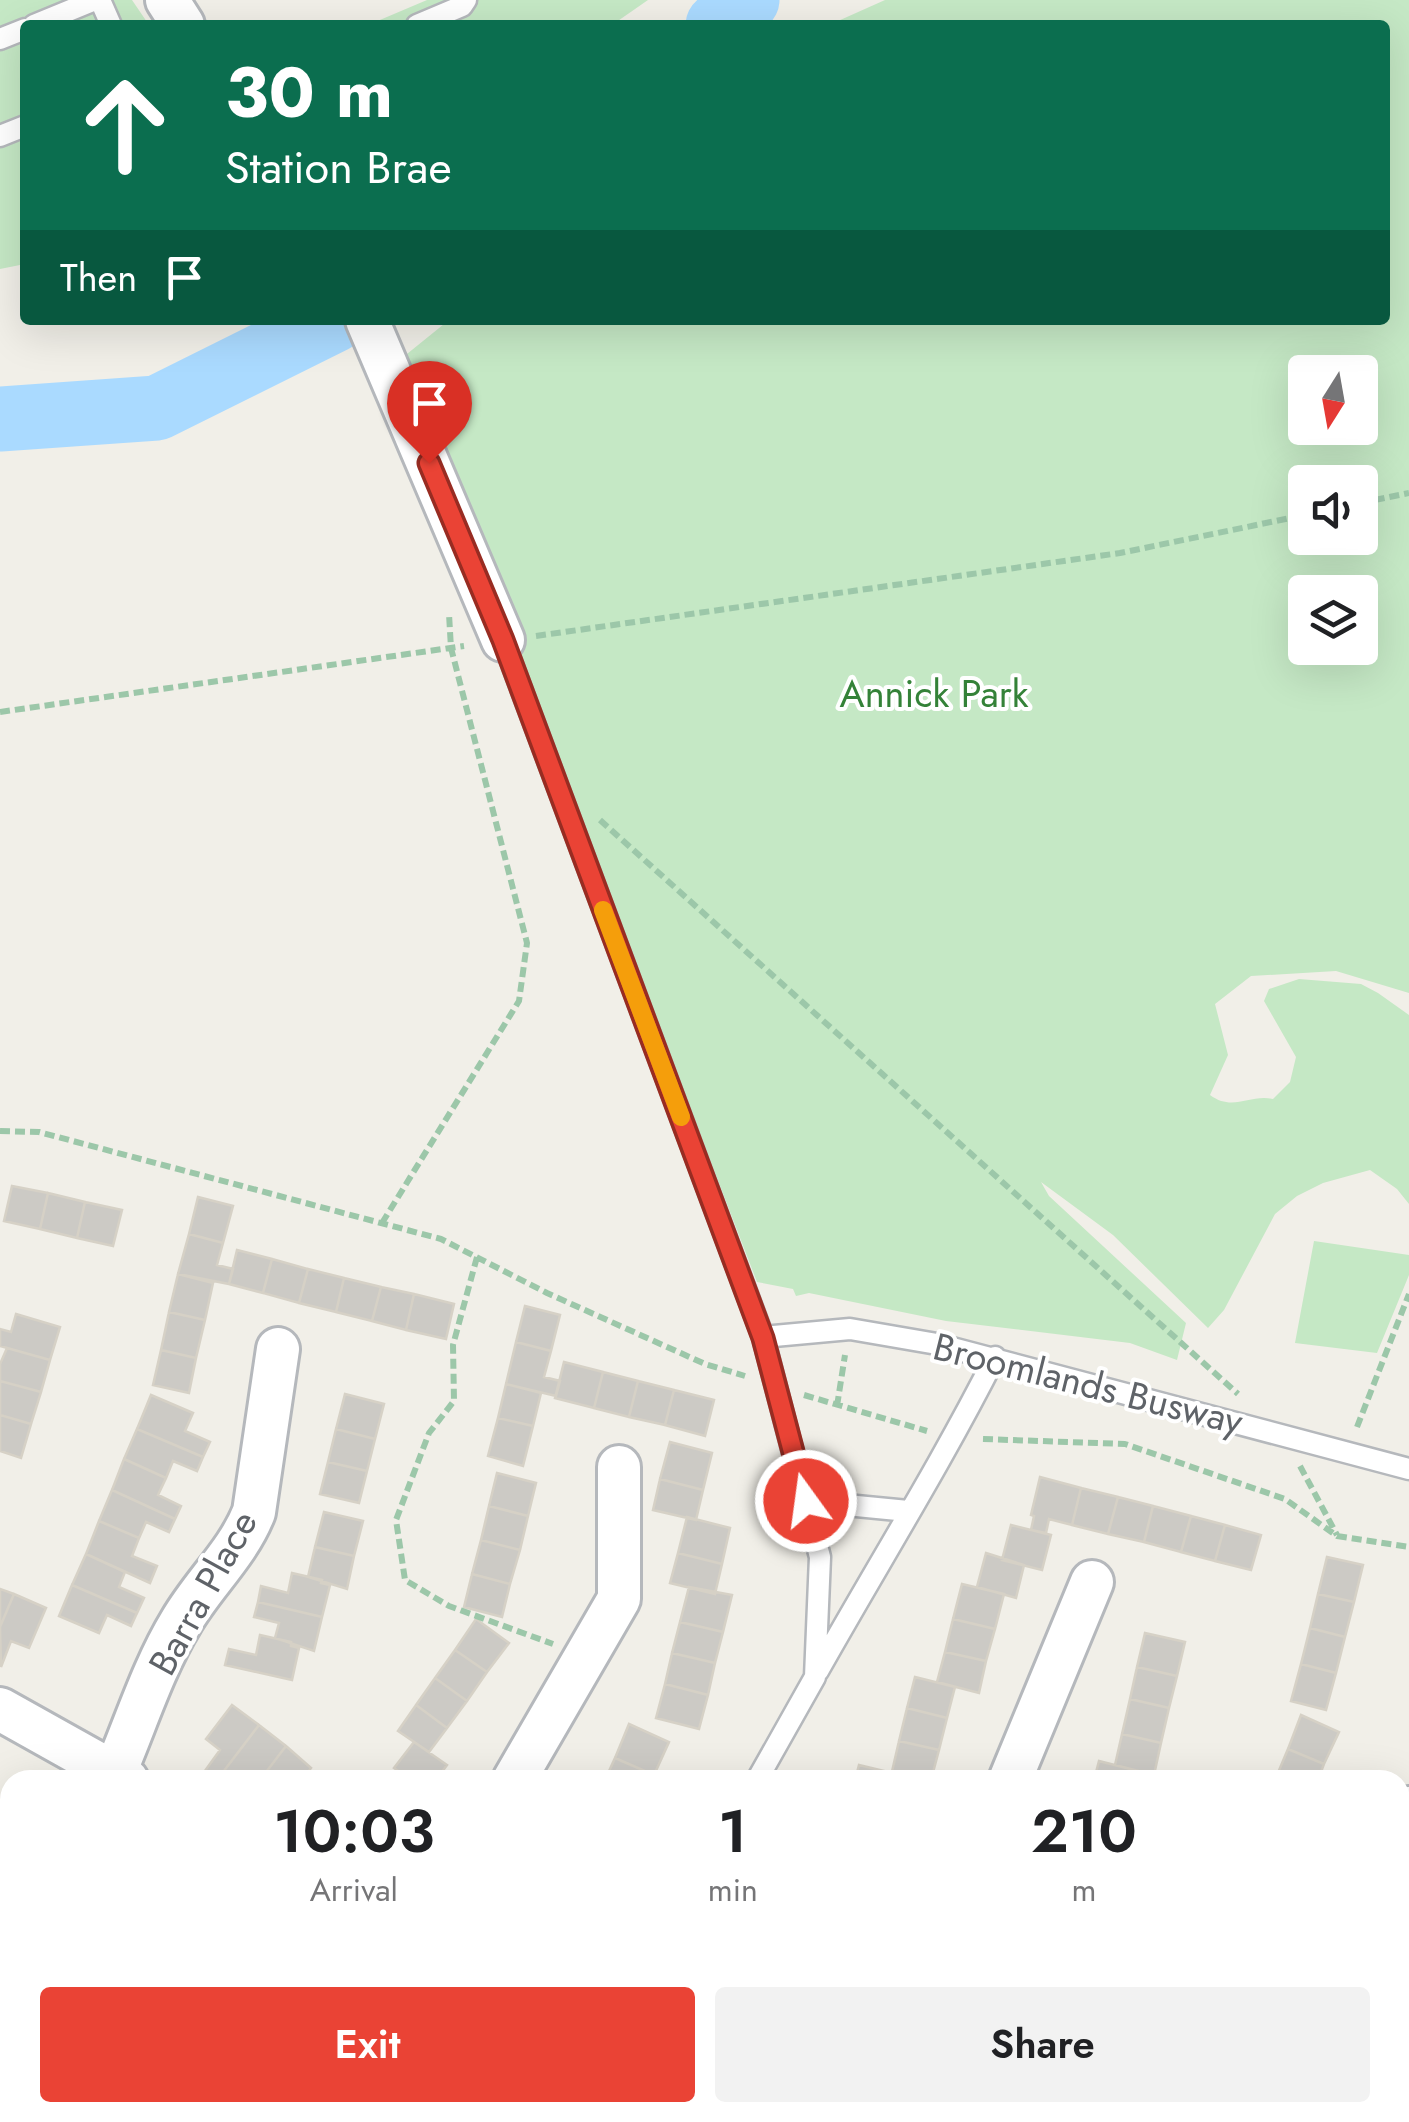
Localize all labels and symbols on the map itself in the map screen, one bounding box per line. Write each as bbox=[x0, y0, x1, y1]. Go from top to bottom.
north arrow bbox=[1288, 355, 1378, 445]
pin bbox=[387, 361, 472, 464]
park label: Annick Park bbox=[840, 666, 1029, 721]
street label: Broomlands Busway bbox=[928, 1318, 1249, 1449]
position arrow bbox=[754, 1449, 858, 1553]
street label: Barra Place bbox=[135, 1500, 270, 1685]

